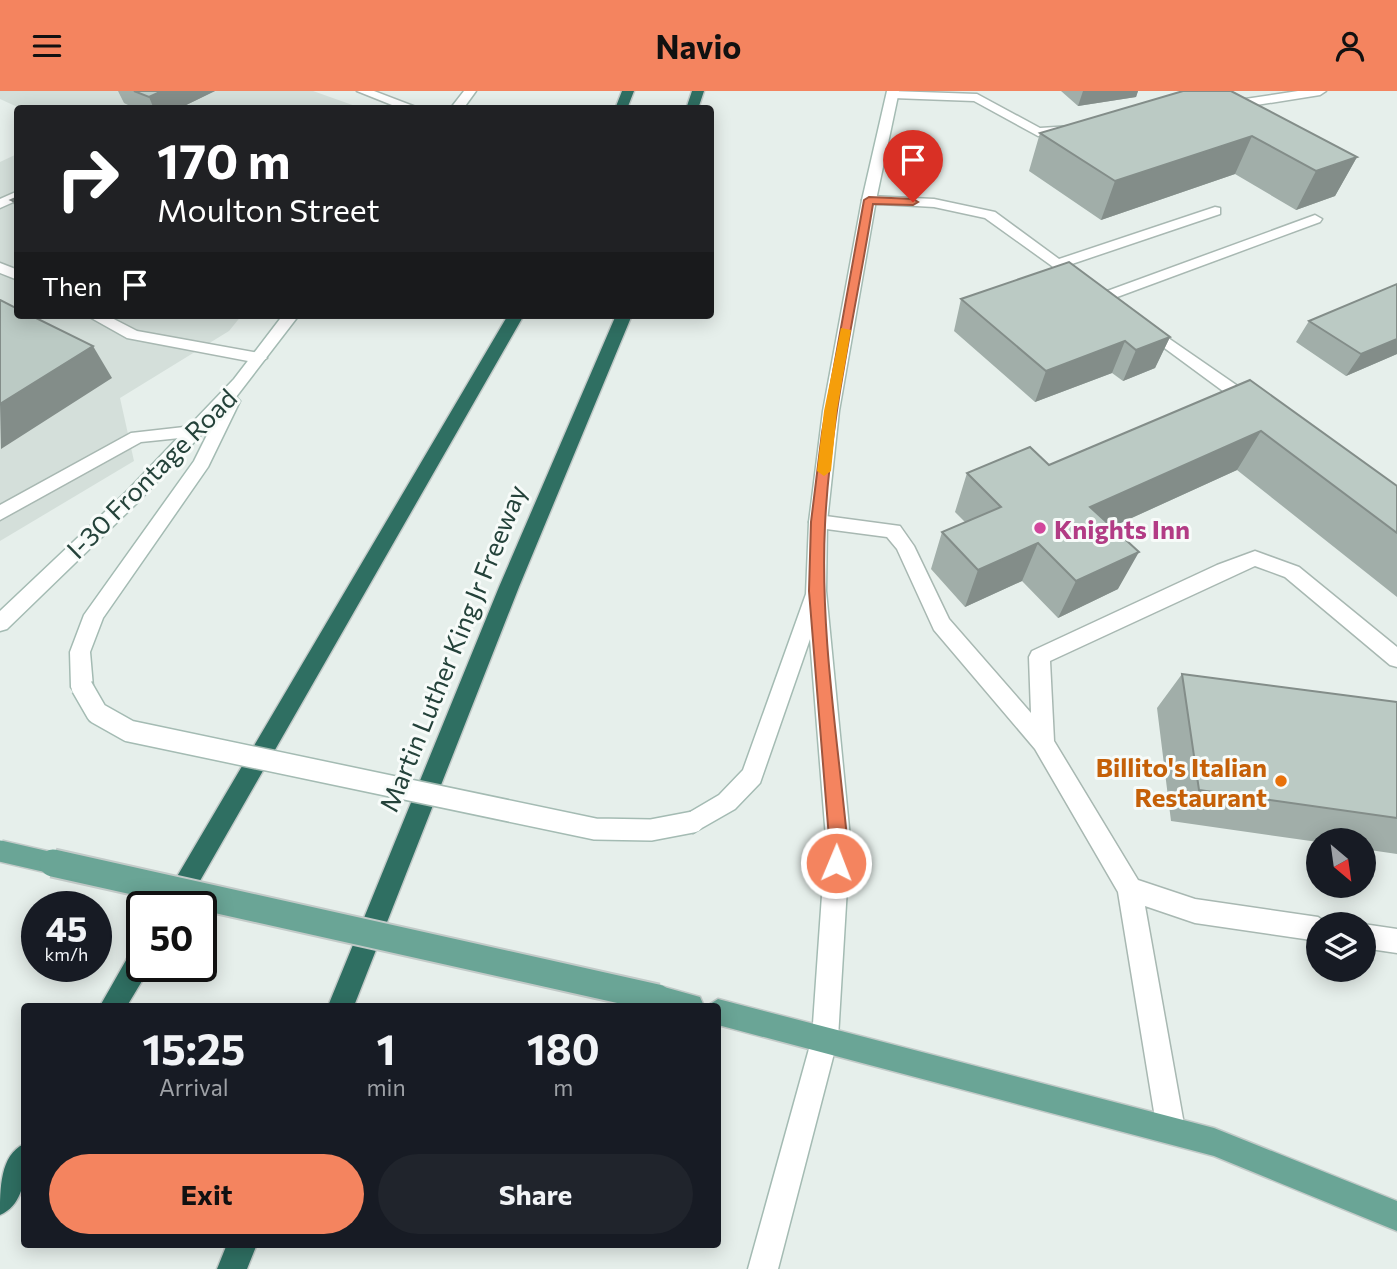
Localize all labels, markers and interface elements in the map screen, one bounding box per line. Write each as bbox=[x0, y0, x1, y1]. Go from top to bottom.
text: Navio bbox=[656, 26, 741, 66]
icon: menu bbox=[28, 27, 66, 65]
icon: person bbox=[1331, 27, 1369, 65]
text: 170 m bbox=[157, 129, 290, 189]
pin bbox=[883, 130, 943, 202]
icon: right bbox=[42, 133, 133, 224]
icon: arrive bbox=[894, 141, 932, 179]
text: Moulton Street bbox=[157, 189, 380, 229]
icon: arrive bbox=[116, 266, 154, 304]
text: Then bbox=[42, 270, 102, 301]
street label: I-30 Frontage Road bbox=[60, 382, 242, 564]
street label: Martin Luther King Jr Freeway bbox=[372, 480, 532, 816]
place label: Knights Inn bbox=[1054, 513, 1190, 544]
marker: Knights Inn bbox=[1032, 520, 1048, 536]
place label: Billito's Italian Restaurant bbox=[1096, 751, 1267, 812]
marker: Billito's Italian Restaurant bbox=[1273, 773, 1289, 789]
position arrow bbox=[799, 826, 873, 900]
north arrow bbox=[1306, 828, 1376, 898]
map controls bbox=[1306, 828, 1376, 982]
speed limit sign: 50 bbox=[126, 891, 217, 982]
text: 45 bbox=[46, 906, 87, 949]
button: layers bbox=[1306, 912, 1376, 982]
text: km/h bbox=[45, 943, 88, 965]
text: 15:25 bbox=[142, 1022, 245, 1074]
text: 1 bbox=[377, 1022, 396, 1074]
text: 180 bbox=[527, 1022, 600, 1074]
text: Arrival bbox=[159, 1073, 229, 1101]
text: min bbox=[366, 1073, 406, 1101]
text: m bbox=[553, 1073, 573, 1101]
button: Exit bbox=[49, 1154, 364, 1234]
button: Share bbox=[378, 1154, 693, 1234]

